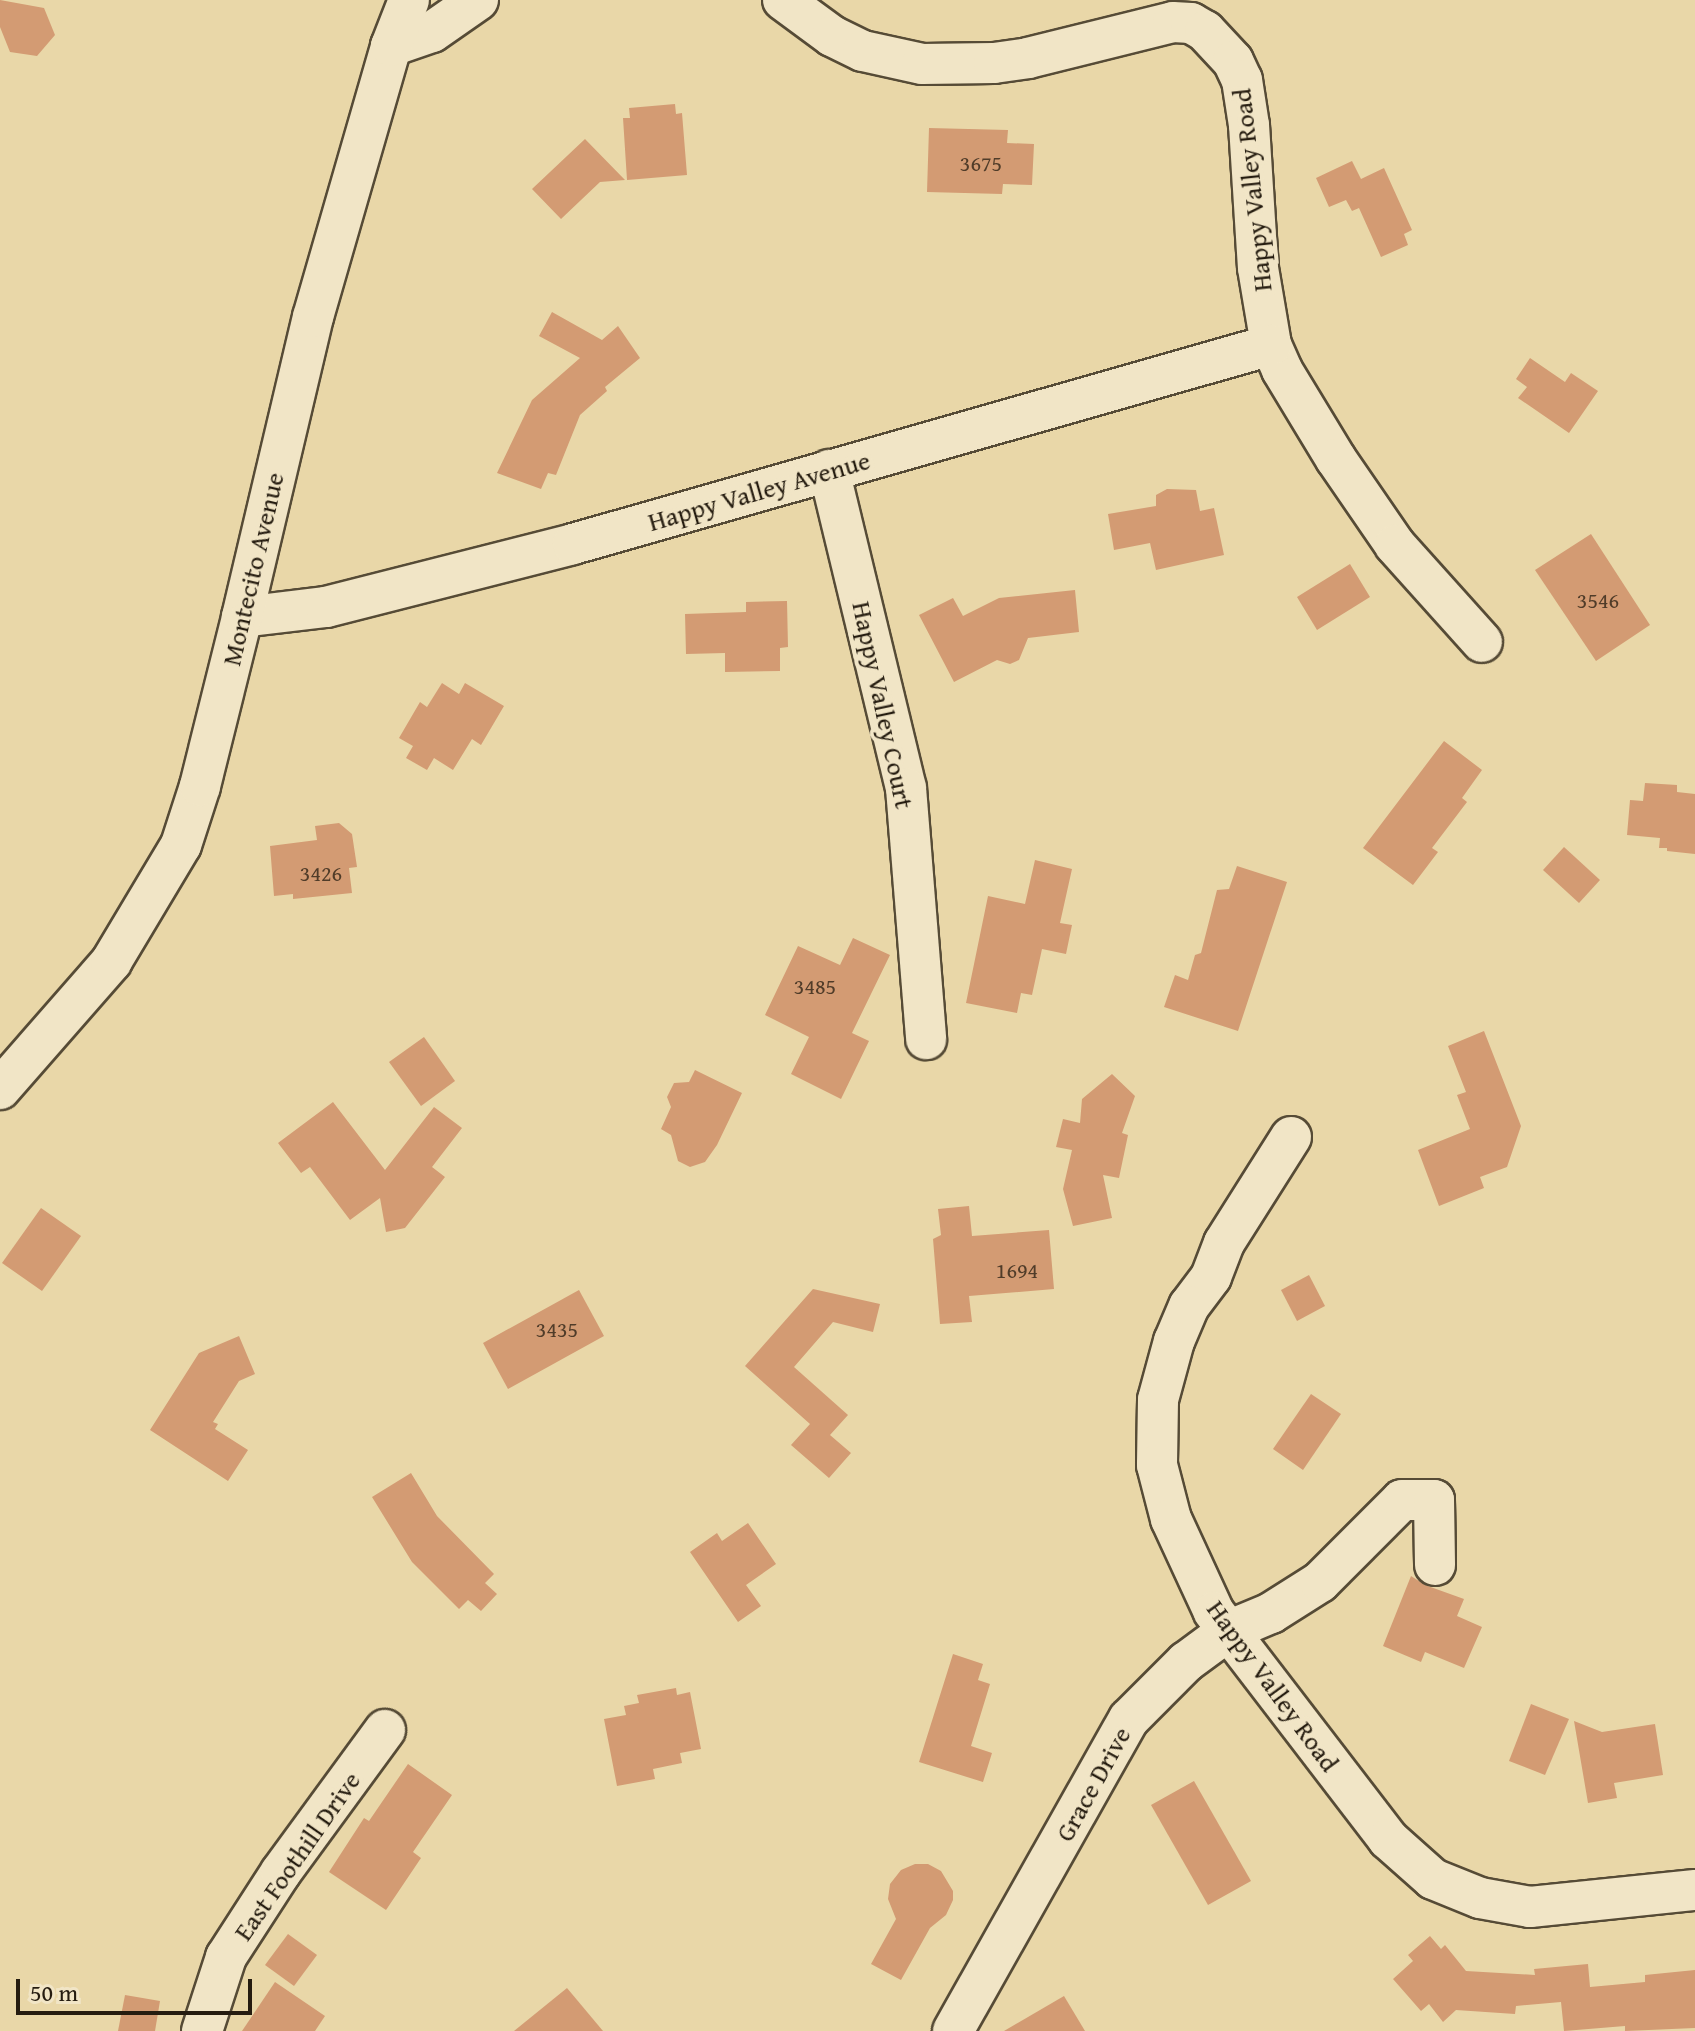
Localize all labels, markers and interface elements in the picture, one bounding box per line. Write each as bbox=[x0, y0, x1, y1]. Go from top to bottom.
street label: Happy Valley Road bbox=[1226, 87, 1278, 293]
house number: 3675 bbox=[960, 151, 1002, 177]
street label: Happy Valley Avenue bbox=[644, 444, 874, 538]
street label: Montecito Avenue bbox=[216, 469, 290, 669]
house number: 3546 bbox=[1577, 588, 1619, 614]
street label: Happy Valley Court bbox=[846, 599, 920, 811]
house number: 3426 bbox=[300, 861, 342, 887]
house number: 3485 bbox=[794, 974, 836, 1000]
house number: 1694 bbox=[996, 1258, 1038, 1284]
house number: 3435 bbox=[536, 1317, 578, 1343]
street label: Happy Valley Road bbox=[1200, 1594, 1346, 1778]
street label: Grace Drive bbox=[1049, 1721, 1137, 1847]
street label: East Foothill Drive bbox=[227, 1766, 367, 1946]
scale bar bbox=[20, 1963, 256, 2013]
text: 50 m bbox=[30, 1975, 78, 2010]

